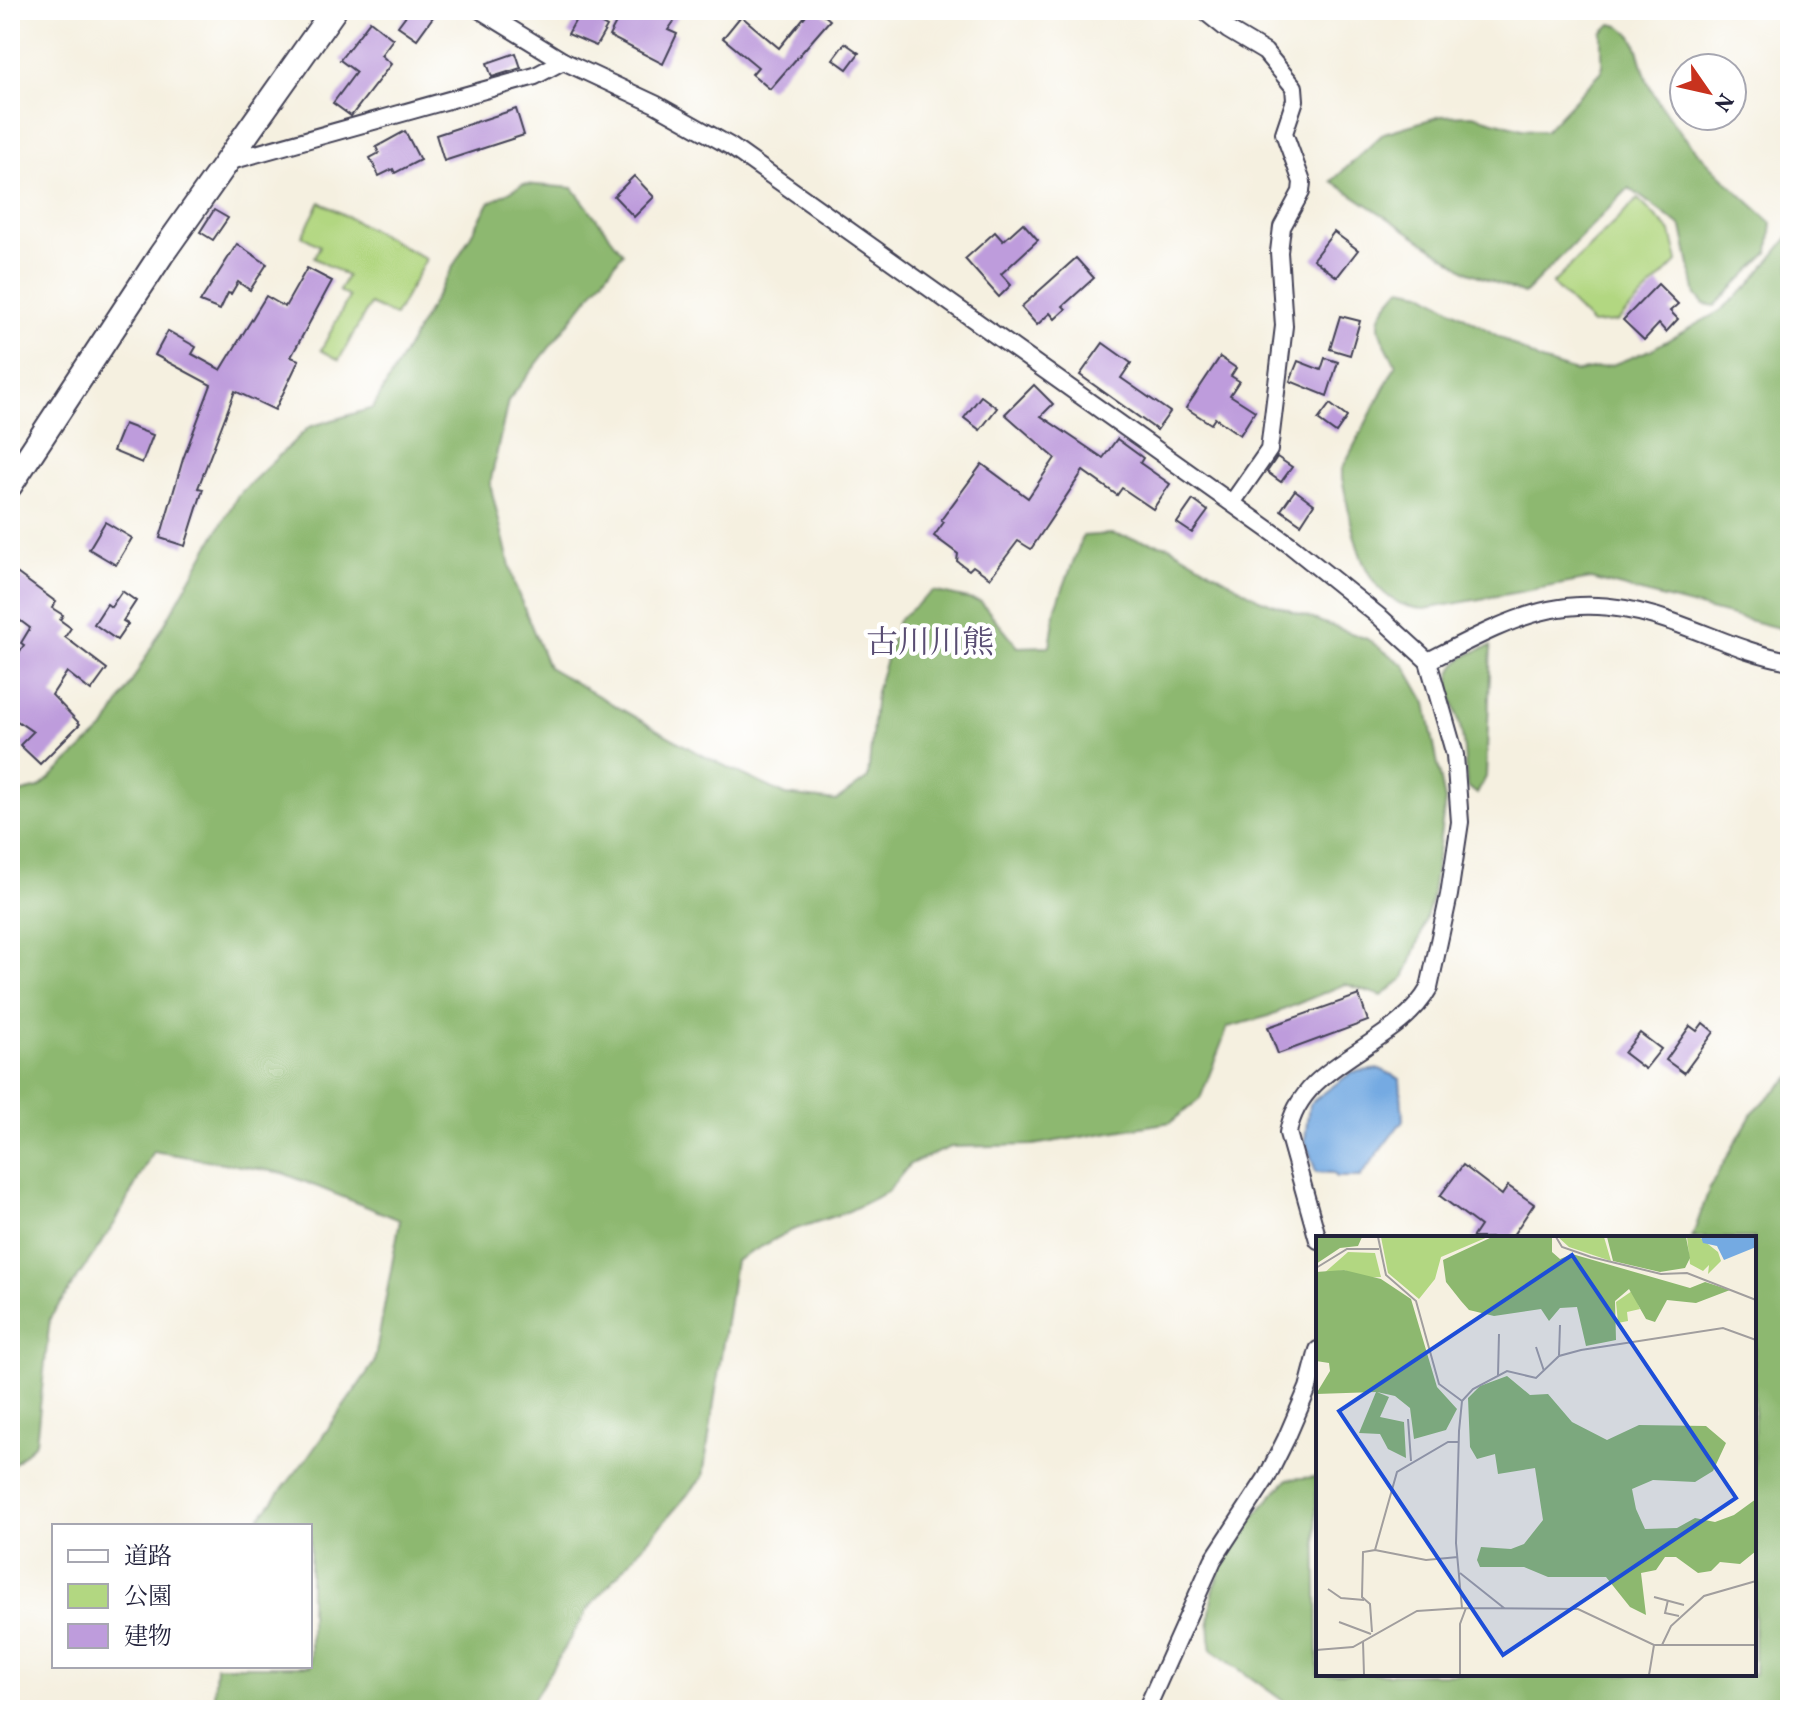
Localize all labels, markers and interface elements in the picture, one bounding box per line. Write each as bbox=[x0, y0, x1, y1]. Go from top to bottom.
north arrow bbox=[1668, 52, 1748, 132]
text: N bbox=[1705, 86, 1740, 117]
district label: 古川川熊 bbox=[866, 623, 994, 667]
inset map bbox=[1316, 1236, 1756, 1676]
legend bbox=[52, 1524, 312, 1668]
text: 道路 bbox=[124, 1541, 172, 1575]
text: 公園 bbox=[124, 1581, 172, 1615]
text: 建物 bbox=[124, 1621, 172, 1655]

